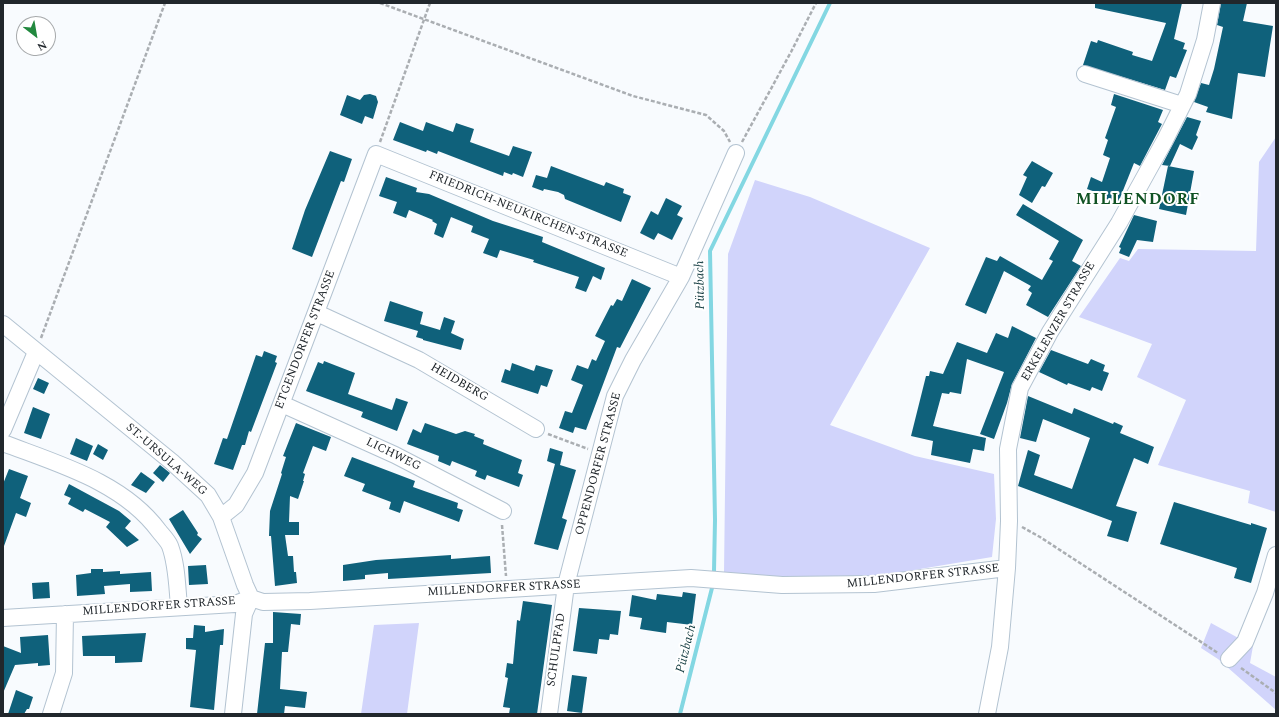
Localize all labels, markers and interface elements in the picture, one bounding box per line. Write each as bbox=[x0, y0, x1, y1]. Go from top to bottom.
north arrow bbox=[16, 16, 56, 56]
text: N bbox=[34, 36, 50, 55]
street label: FRIEDRICH-NEUKIRCHEN-STRASSE bbox=[426, 168, 630, 262]
district label: MILLENDORF bbox=[1076, 191, 1200, 211]
water label: Pützbach bbox=[693, 260, 709, 310]
street label: ERKELENZER STRASSE bbox=[1019, 260, 1099, 384]
street label: ETGENDORFER STRASSE bbox=[273, 269, 339, 411]
street label: HEIDBERG bbox=[428, 361, 490, 405]
street label: OPPENDORFER STRASSE bbox=[573, 391, 625, 537]
street label: ST.-URSULA-WEG bbox=[122, 421, 210, 499]
street label: LICHWEG bbox=[363, 436, 423, 474]
street label: MILLENDORFER STRASSE bbox=[846, 562, 1000, 592]
street label: MILLENDORFER STRASSE bbox=[427, 578, 581, 600]
street label: MILLENDORFER STRASSE bbox=[82, 594, 236, 620]
street label: SCHULPFAD bbox=[545, 612, 569, 688]
water label: Pützbach bbox=[674, 623, 700, 675]

